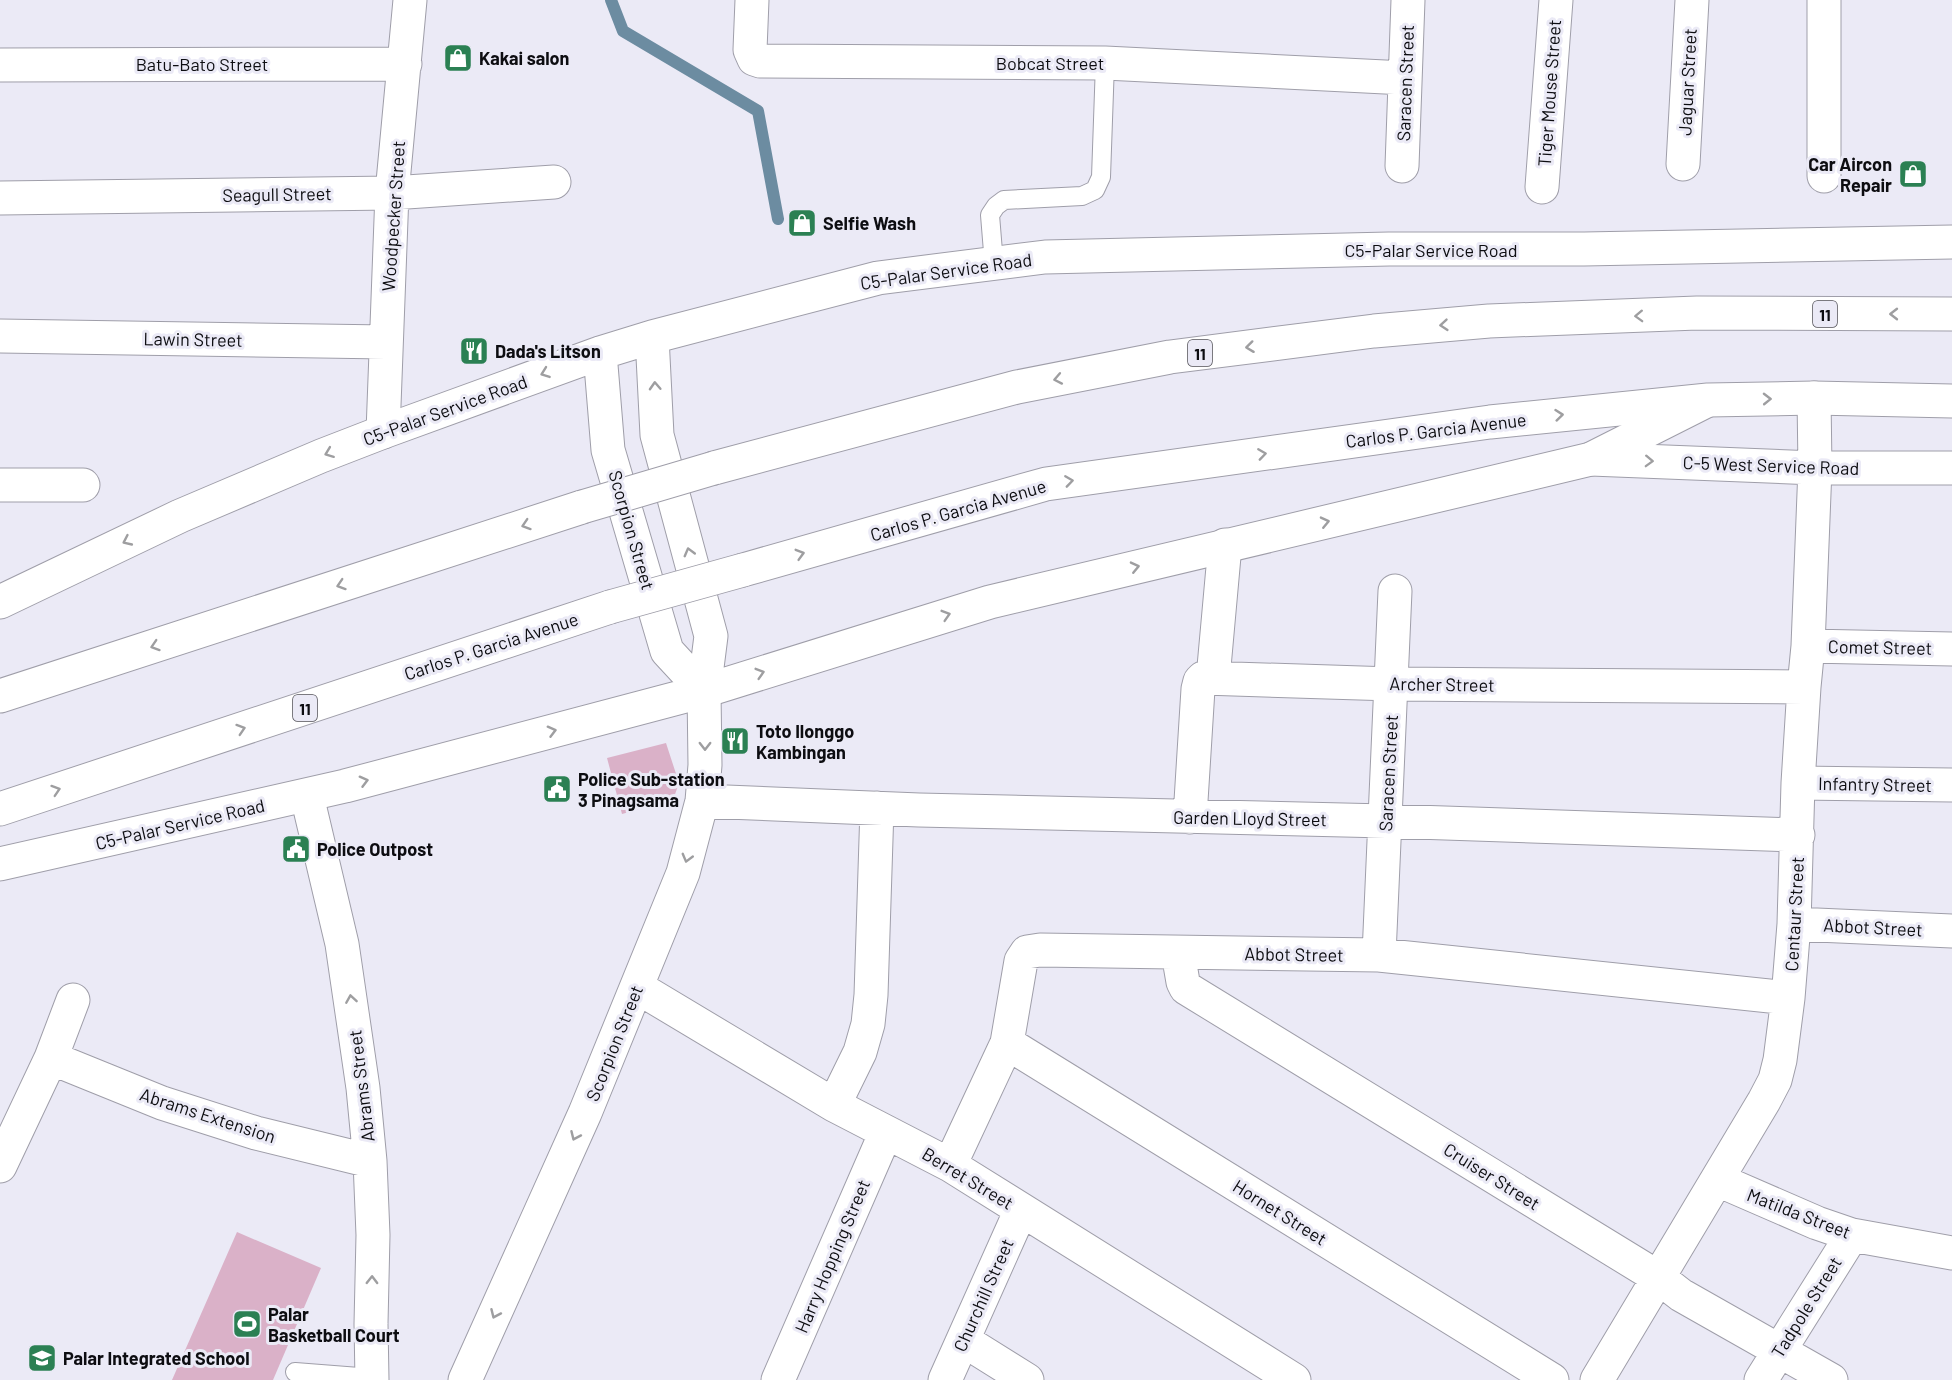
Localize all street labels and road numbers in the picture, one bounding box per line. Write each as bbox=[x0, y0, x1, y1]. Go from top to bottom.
street label: Tiger Mouse Street bbox=[1533, 19, 1565, 167]
street label: Saracen Street bbox=[1392, 24, 1418, 142]
street label: Jaguar Street bbox=[1673, 28, 1701, 136]
street label: Bobcat Street bbox=[996, 52, 1104, 74]
street label: Batu-Bato Street bbox=[136, 53, 268, 75]
street label: Woodpecker Street bbox=[377, 140, 409, 292]
street label: Seagull Street bbox=[222, 182, 332, 206]
street label: C5-Palar Service Road bbox=[1344, 239, 1518, 261]
street label: C5-Palar Service Road bbox=[859, 248, 1033, 294]
road number: 11 bbox=[1813, 301, 1837, 327]
street label: Lawin Street bbox=[143, 327, 243, 351]
road number: 11 bbox=[1188, 340, 1212, 366]
street label: C5-Palar Service Road bbox=[360, 370, 530, 450]
street label: Carlos P. Garcia Avenue bbox=[1344, 408, 1528, 452]
street label: C-5 West Service Road bbox=[1682, 451, 1860, 479]
street label: Scorpion Street bbox=[604, 468, 660, 592]
street label: Carlos P. Garcia Avenue bbox=[868, 474, 1048, 546]
street label: Carlos P. Garcia Avenue bbox=[401, 607, 581, 685]
street label: Comet Street bbox=[1828, 635, 1932, 659]
street label: Archer Street bbox=[1389, 672, 1495, 696]
road number: 11 bbox=[293, 695, 317, 721]
street label: Saracen Street bbox=[1374, 714, 1402, 832]
street label: Infantry Street bbox=[1818, 772, 1932, 796]
street label: C5-Palar Service Road bbox=[93, 794, 267, 854]
street label: Garden Lloyd Street bbox=[1173, 806, 1327, 830]
street label: Centaur Street bbox=[1780, 856, 1808, 972]
street label: Abbot Street bbox=[1823, 913, 1923, 941]
street label: Abbot Street bbox=[1244, 942, 1344, 966]
street label: Scorpion Street bbox=[581, 982, 647, 1104]
street label: Abrams Street bbox=[343, 1029, 379, 1143]
street label: Abrams Extension bbox=[137, 1083, 279, 1147]
street label: Cruiser Street bbox=[1440, 1138, 1544, 1214]
street label: Berret Street bbox=[918, 1142, 1018, 1214]
street label: Hornet Street bbox=[1229, 1174, 1331, 1250]
street label: Harry Hopping Street bbox=[790, 1176, 874, 1336]
street label: Matilda Street bbox=[1744, 1183, 1854, 1243]
street label: Churchill Street bbox=[948, 1235, 1018, 1355]
street label: Tadpole Street bbox=[1766, 1252, 1846, 1362]

